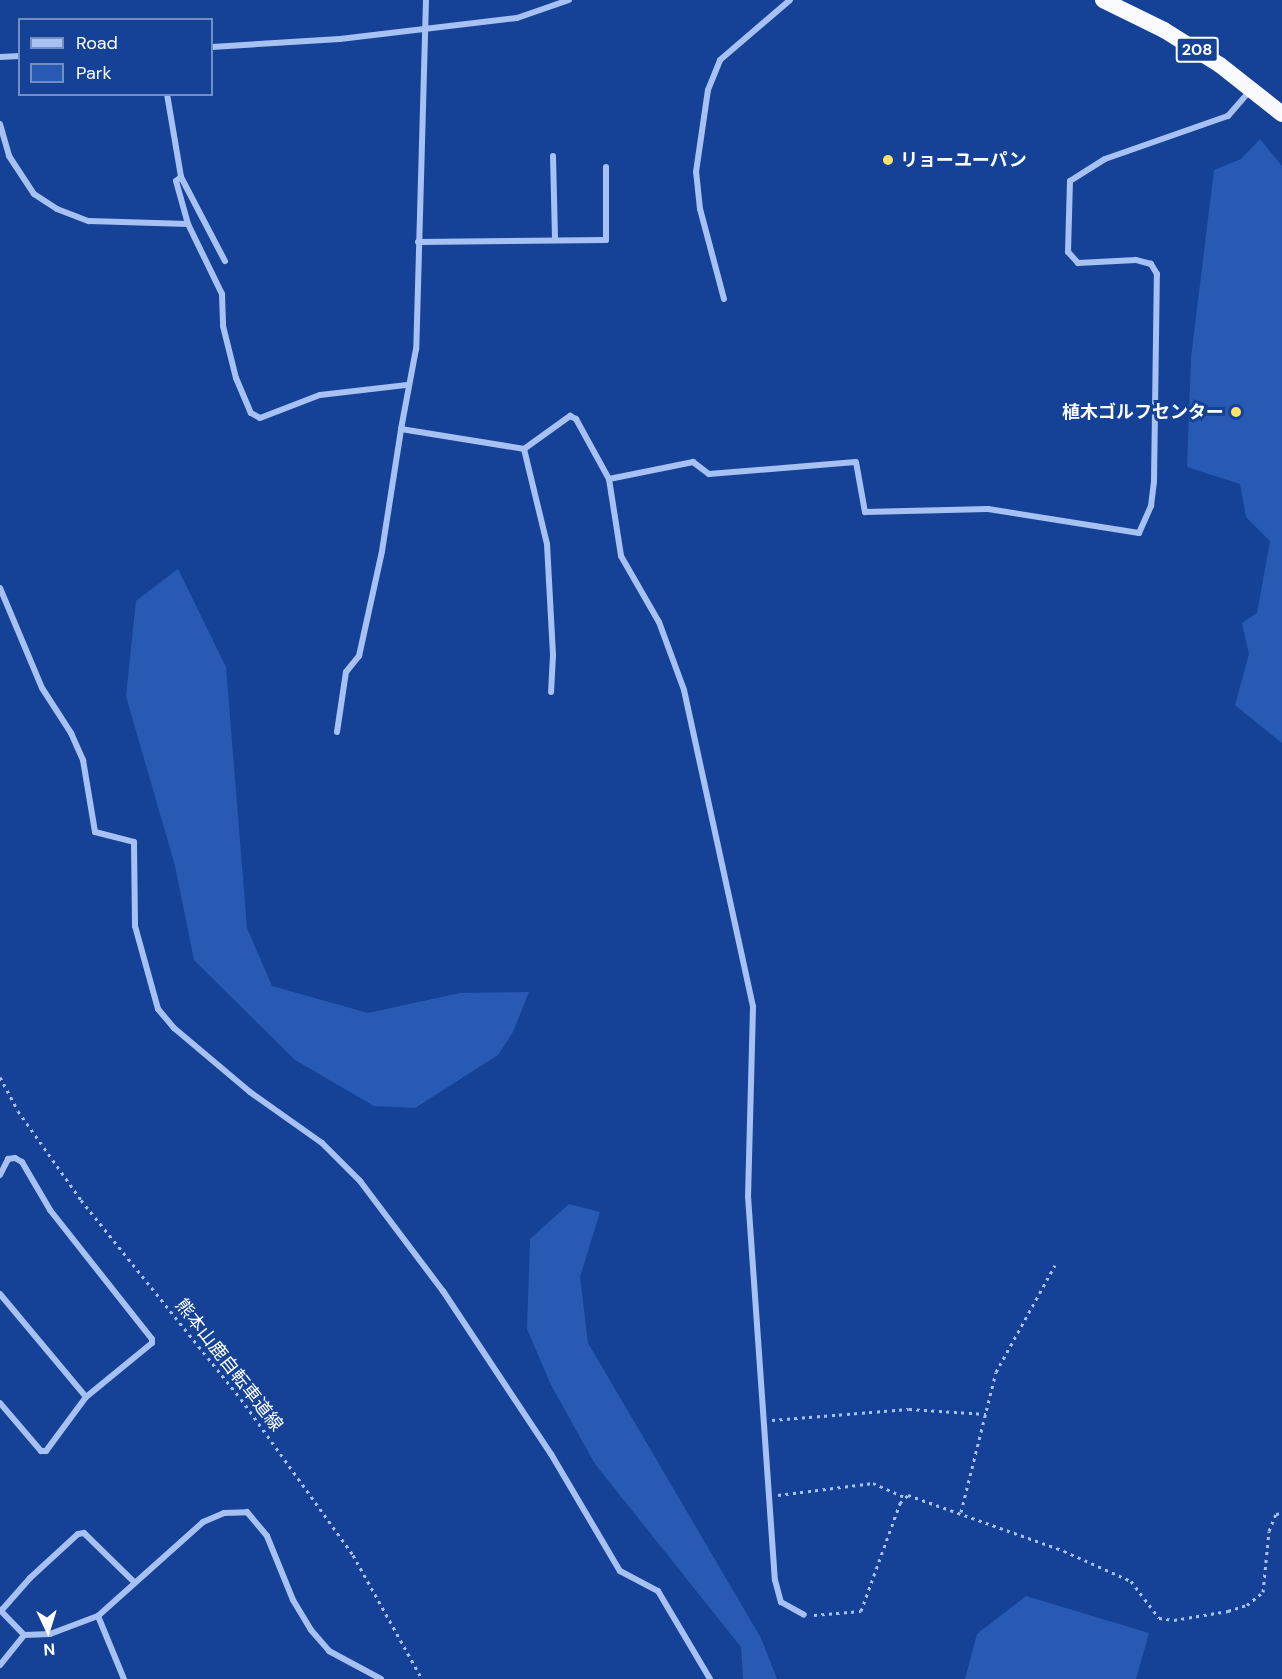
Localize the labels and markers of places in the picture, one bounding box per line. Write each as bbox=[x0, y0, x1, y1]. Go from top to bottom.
place label: リョーユーパン bbox=[900, 149, 1026, 171]
marker: リョーユーパン bbox=[881, 153, 895, 167]
place label: 植木ゴルフセンター bbox=[1062, 401, 1224, 423]
marker: 植木ゴルフセンター bbox=[1229, 405, 1243, 419]

